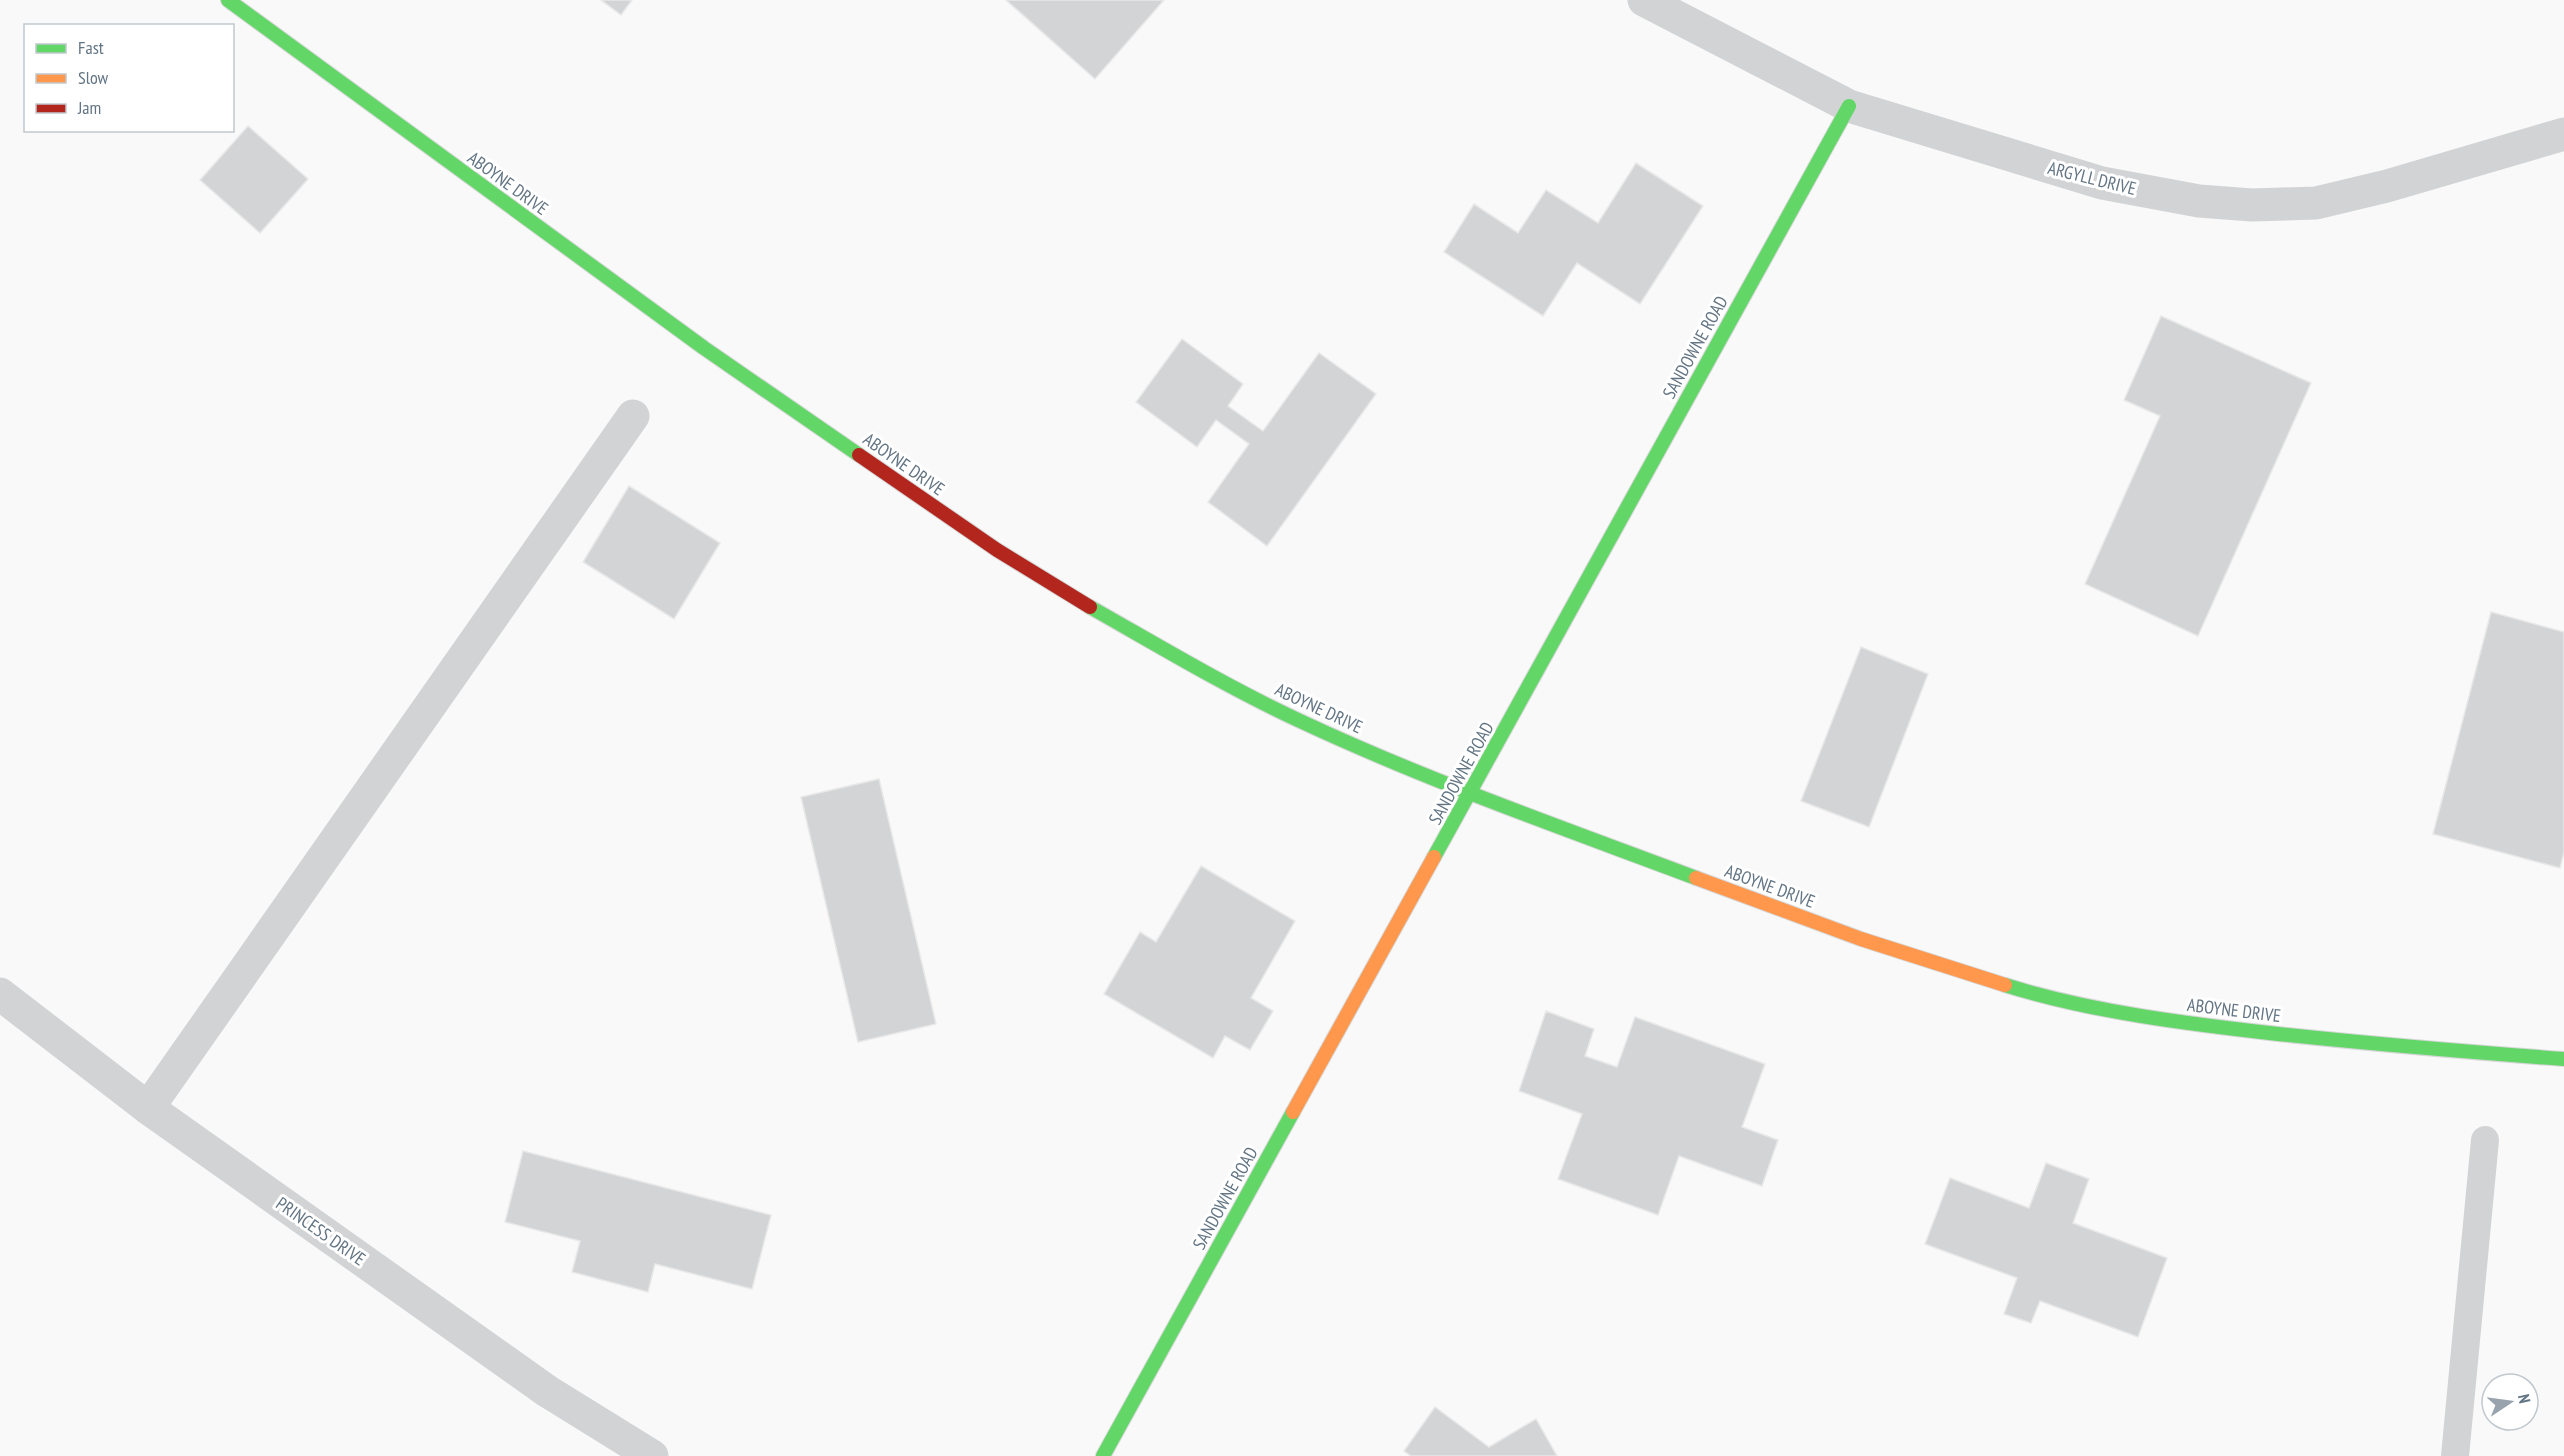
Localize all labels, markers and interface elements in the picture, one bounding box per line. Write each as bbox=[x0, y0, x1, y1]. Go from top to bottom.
legend bbox=[24, 24, 234, 132]
text: Fast bbox=[78, 36, 104, 59]
text: Slow bbox=[78, 66, 109, 89]
text: Jam bbox=[77, 96, 101, 119]
street label: ABOYNE DRIVE bbox=[463, 146, 553, 220]
street label: ARGYLL DRIVE bbox=[2045, 156, 2139, 200]
street label: SANDOWNE ROAD bbox=[1657, 292, 1733, 402]
street label: ABOYNE DRIVE bbox=[859, 428, 949, 500]
street label: ABOYNE DRIVE bbox=[1272, 678, 1366, 738]
street label: SANDOWNE ROAD bbox=[1423, 718, 1499, 828]
street label: ABOYNE DRIVE bbox=[1722, 859, 1818, 913]
street label: ABOYNE DRIVE bbox=[2186, 993, 2282, 1027]
street label: SANDOWNE ROAD bbox=[1187, 1143, 1263, 1253]
street label: PRINCESS DRIVE bbox=[272, 1192, 370, 1270]
north arrow bbox=[2480, 1372, 2540, 1432]
text: N bbox=[2514, 1392, 2535, 1405]

